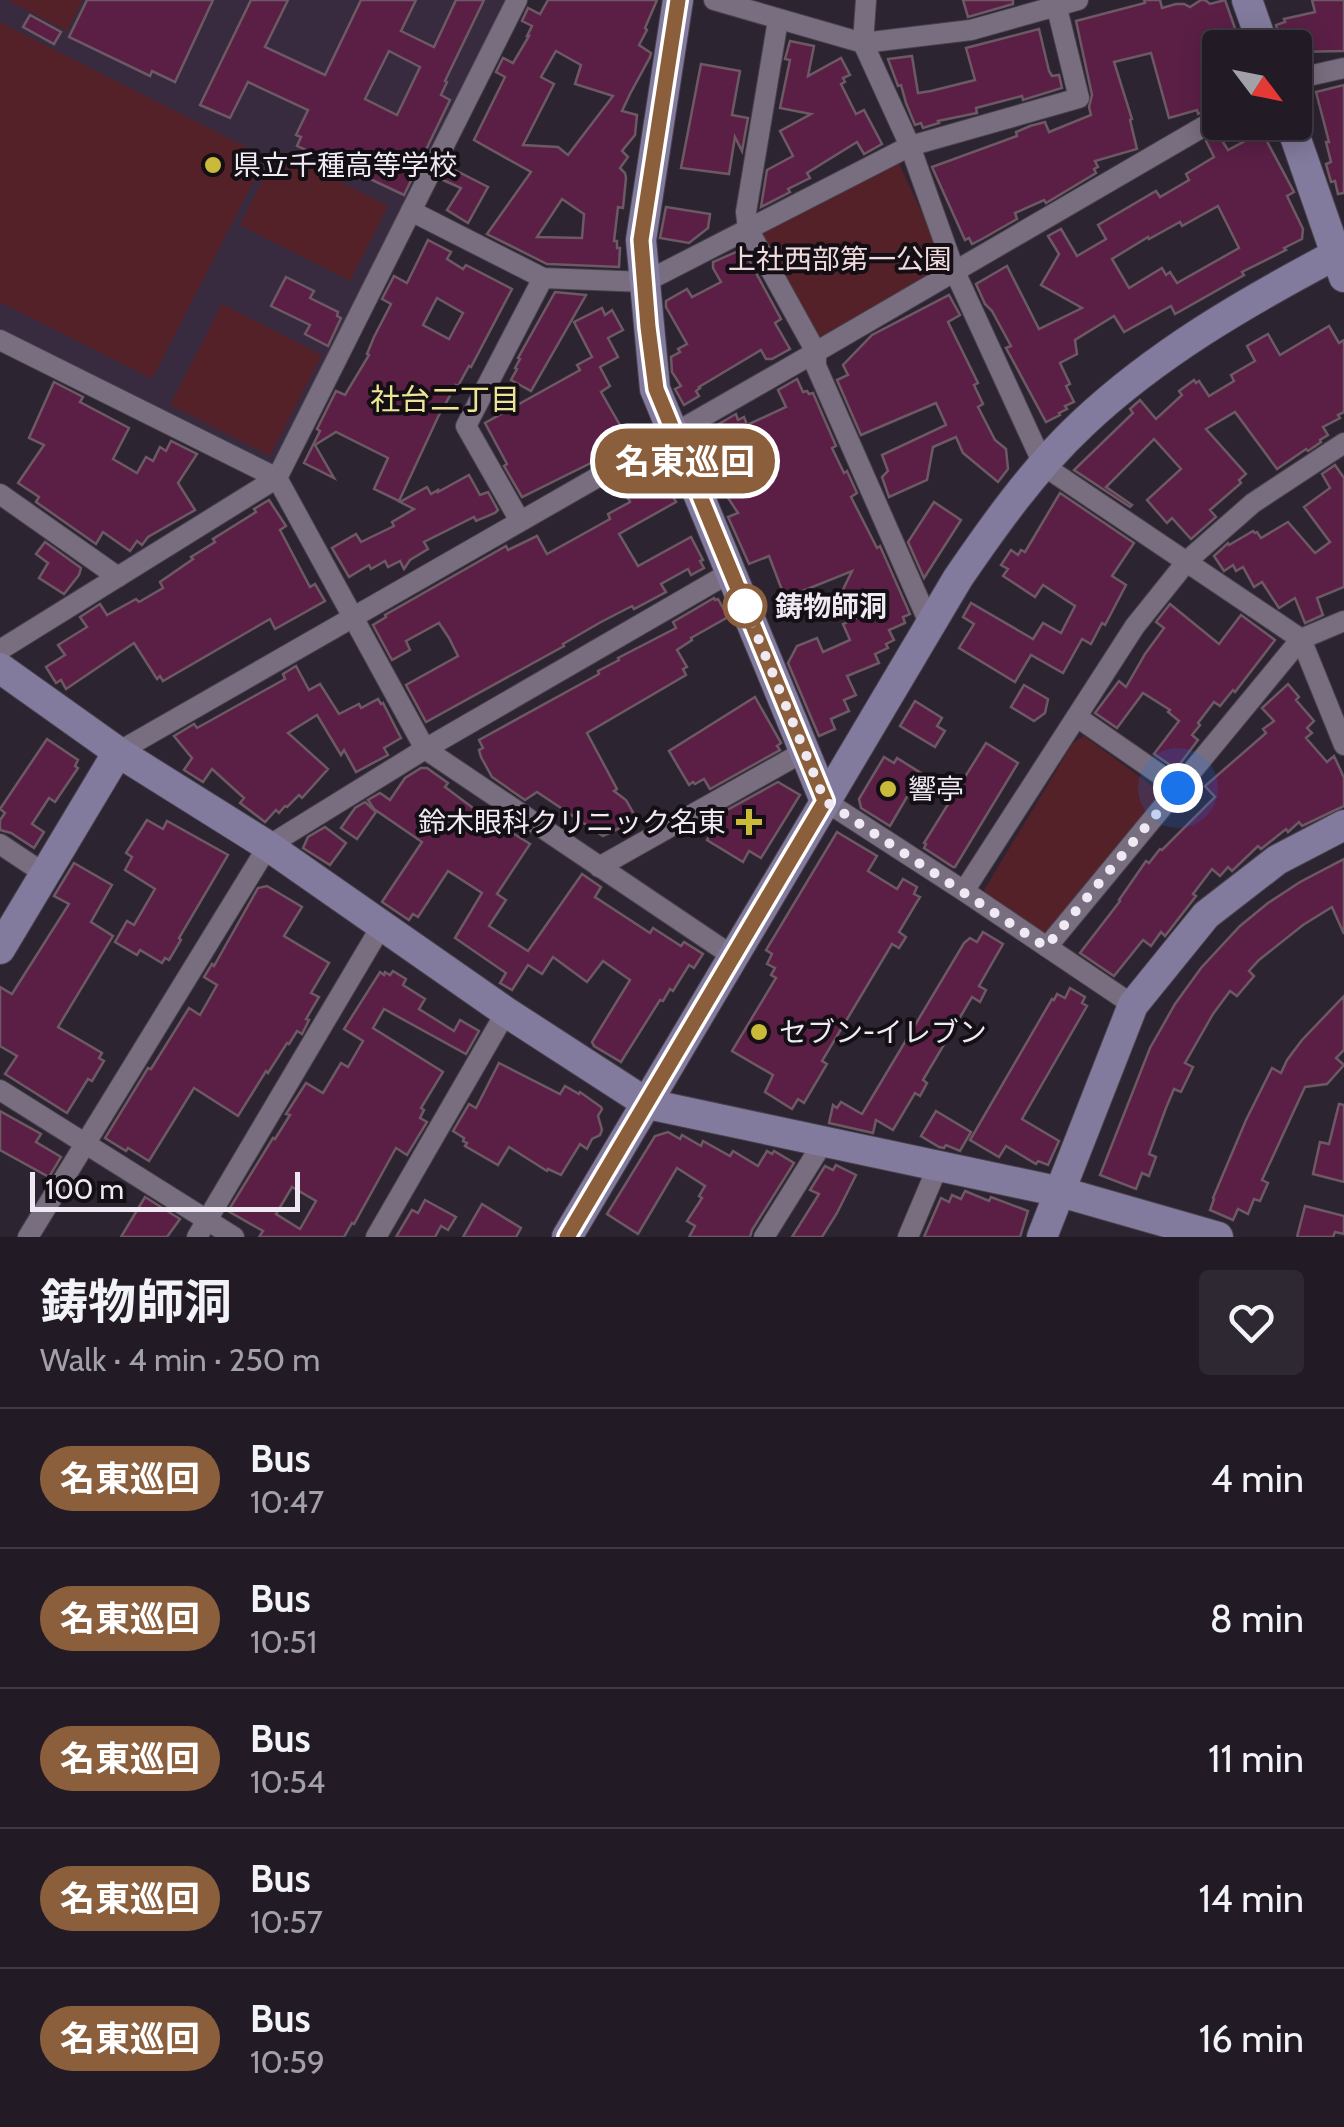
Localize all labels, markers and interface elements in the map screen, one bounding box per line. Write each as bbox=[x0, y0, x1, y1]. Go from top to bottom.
north arrow bbox=[1202, 30, 1312, 140]
map controls bbox=[1202, 30, 1312, 140]
place label: 県立千種高等学校 bbox=[233, 148, 457, 182]
marker: 県立千種高等学校 bbox=[202, 154, 224, 176]
park label: 上社西部第一公園 bbox=[728, 242, 952, 276]
district label: 社台二丁目 bbox=[370, 381, 520, 418]
line badge: 名東巡回 bbox=[615, 428, 755, 494]
text: 名東巡回 bbox=[615, 440, 755, 483]
marker: 鋳物師洞 bbox=[724, 585, 766, 627]
place label: 鋳物師洞 bbox=[775, 589, 887, 623]
your location bbox=[1153, 763, 1203, 813]
place label: 響亭 bbox=[908, 772, 964, 806]
marker: 響亭 bbox=[877, 778, 899, 800]
place label: 鈴木眼科クリニック名東 bbox=[418, 805, 726, 839]
marker: 鈴木眼科クリニック名東 bbox=[736, 809, 762, 835]
place label: セブン-イレブン bbox=[779, 1015, 987, 1049]
marker: セブン-イレブン bbox=[748, 1021, 770, 1043]
scale bar bbox=[30, 1167, 300, 1212]
text: 100 m bbox=[45, 1172, 124, 1206]
button: heart bbox=[1199, 1270, 1304, 1375]
text: 鋳物師洞 bbox=[40, 1273, 232, 1331]
text: Walk · 4 min · 250 m bbox=[40, 1340, 320, 1379]
text: Bus bbox=[250, 1435, 311, 1482]
text: 4 min bbox=[1211, 1455, 1304, 1502]
text: 名東巡回 bbox=[60, 1457, 200, 1500]
text: 10:47 bbox=[250, 1482, 324, 1521]
text: Bus bbox=[250, 1575, 311, 1622]
text: 8 min bbox=[1210, 1595, 1304, 1642]
text: 名東巡回 bbox=[60, 1597, 200, 1640]
text: 10:51 bbox=[250, 1622, 317, 1661]
text: Bus bbox=[250, 1715, 311, 1762]
text: 11 min bbox=[1208, 1735, 1304, 1782]
text: 名東巡回 bbox=[60, 1737, 200, 1780]
text: 10:54 bbox=[250, 1762, 325, 1801]
text: Bus bbox=[250, 1855, 311, 1902]
text: 14 min bbox=[1198, 1875, 1304, 1922]
text: 名東巡回 bbox=[60, 1877, 200, 1920]
text: 10:57 bbox=[250, 1902, 323, 1941]
text: Bus bbox=[250, 1995, 311, 2042]
text: 16 min bbox=[1199, 2015, 1304, 2062]
text: 名東巡回 bbox=[60, 2017, 200, 2060]
text: 10:59 bbox=[250, 2042, 325, 2081]

